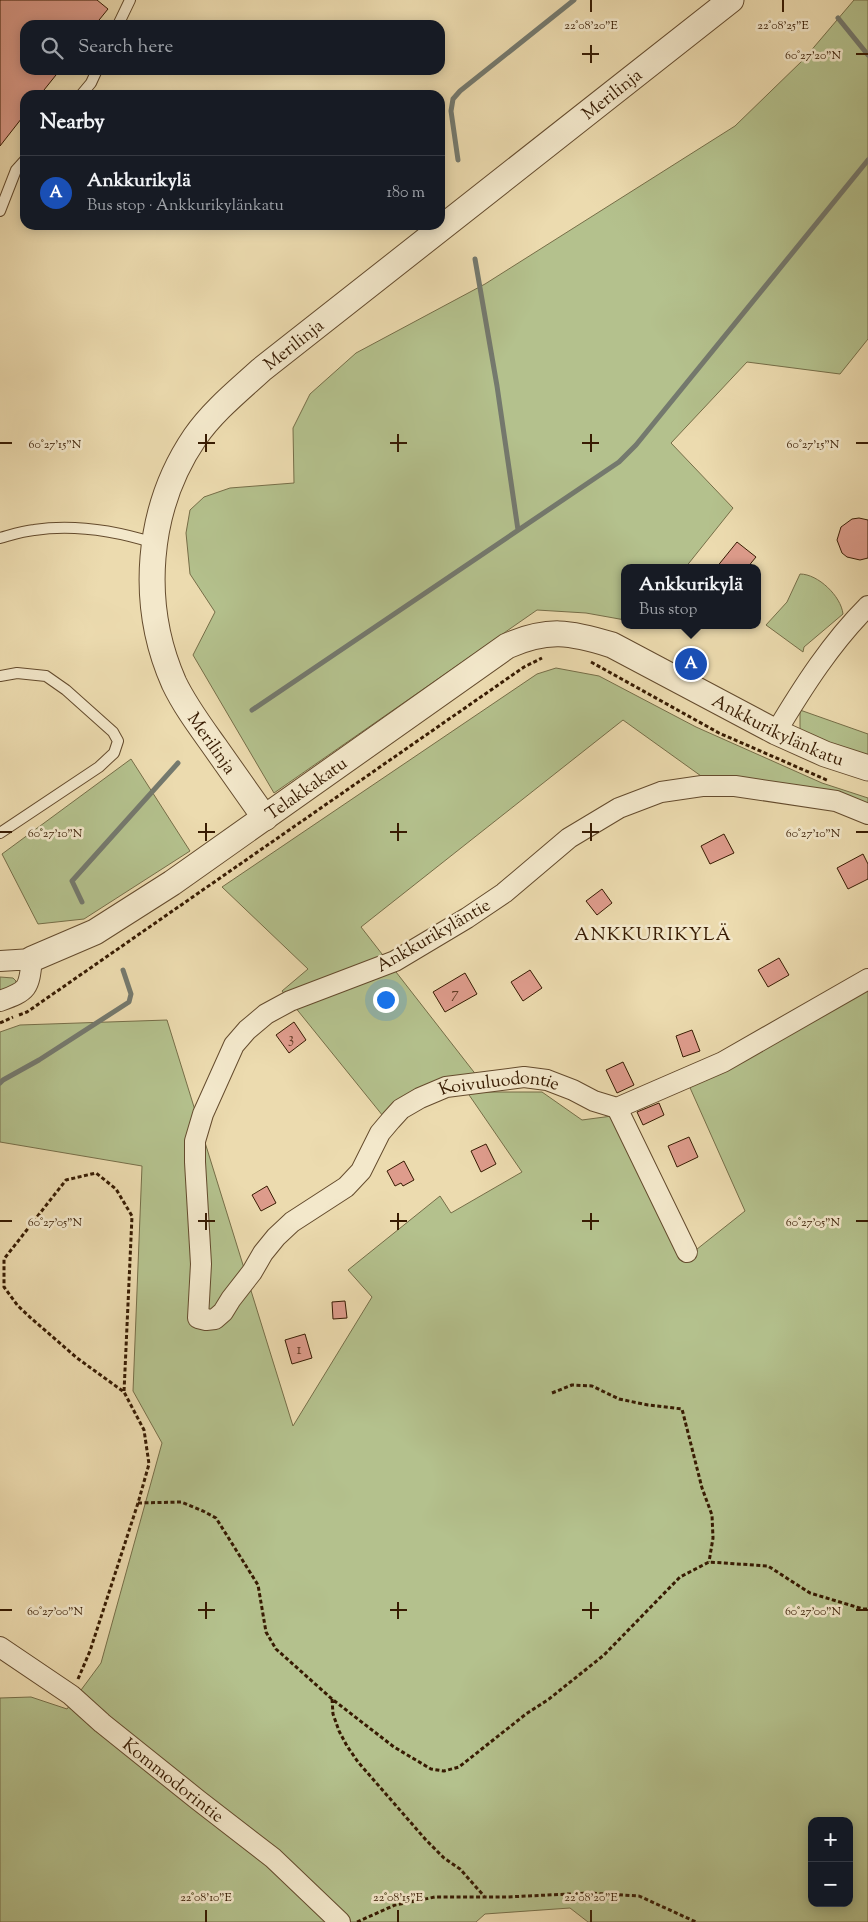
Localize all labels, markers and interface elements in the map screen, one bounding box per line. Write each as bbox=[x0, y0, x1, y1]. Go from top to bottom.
text: 22°08'20"E bbox=[564, 17, 618, 35]
text: 22°08'25"E bbox=[757, 17, 809, 35]
search box bbox=[20, 20, 445, 75]
icon: search bbox=[38, 34, 66, 62]
text: Search here bbox=[78, 34, 173, 61]
text: 60°27'20"N bbox=[785, 47, 841, 65]
street label: Merilinja bbox=[577, 64, 649, 128]
text: Nearby bbox=[40, 108, 105, 138]
text: Ankkurikylä bbox=[87, 168, 191, 195]
text: A bbox=[50, 182, 63, 205]
text: 180 m bbox=[386, 182, 425, 205]
text: Bus stop · Ankkurikylänkatu bbox=[87, 195, 284, 218]
street label: Merilinja bbox=[259, 314, 330, 378]
text: 60°27'15"N bbox=[29, 436, 82, 454]
text: 60°27'15"N bbox=[787, 436, 840, 454]
popup bbox=[621, 564, 761, 629]
text: Ankkurikylä bbox=[639, 572, 743, 599]
text: Bus stop bbox=[639, 599, 697, 622]
pin: A bbox=[675, 645, 707, 683]
street label: Ankkurikylänkatu bbox=[706, 689, 847, 774]
street label: Merilinja bbox=[180, 708, 241, 780]
street label: Telakkakatu bbox=[261, 752, 354, 828]
text: 60°27'10"N bbox=[28, 825, 83, 843]
text: 60°27'10"N bbox=[786, 825, 841, 843]
street label: Ankkurikyläntie bbox=[372, 893, 496, 980]
district label: ANKKURIKYLÄ bbox=[574, 922, 732, 949]
house number: 7 bbox=[451, 984, 459, 1005]
your location bbox=[373, 987, 399, 1013]
house number: 3 bbox=[288, 1029, 294, 1050]
street label: Koivuluodontie bbox=[435, 1066, 563, 1104]
text: 60°27'05"N bbox=[28, 1214, 83, 1232]
text: 60°27'05"N bbox=[786, 1214, 841, 1232]
house number: 1 bbox=[296, 1340, 302, 1361]
text: 60°27'00"N bbox=[27, 1603, 84, 1621]
text: 60°27'00"N bbox=[785, 1603, 842, 1621]
street label: Kommodorintie bbox=[116, 1733, 229, 1830]
map controls bbox=[808, 1817, 853, 1907]
button: + bbox=[808, 1817, 853, 1862]
button: − bbox=[808, 1862, 853, 1907]
text: 22°08'10"E bbox=[180, 1889, 233, 1907]
text: 22°08'15"E bbox=[373, 1889, 424, 1907]
text: 22°08'20"E bbox=[564, 1889, 618, 1907]

